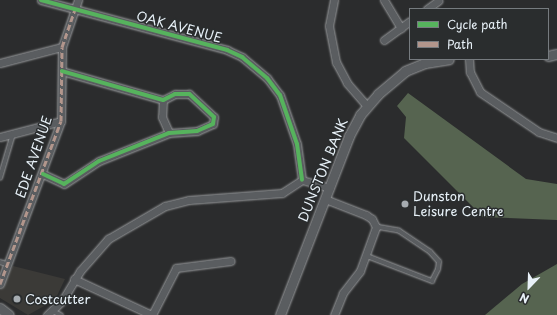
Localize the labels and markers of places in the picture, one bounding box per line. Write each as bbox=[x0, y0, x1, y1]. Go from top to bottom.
place label: Dunston Leisure Centre bbox=[413, 189, 505, 220]
marker: Dunston Leisure Centre bbox=[400, 199, 410, 209]
place label: Costcutter bbox=[25, 291, 90, 307]
marker: Costcutter bbox=[12, 294, 22, 304]

